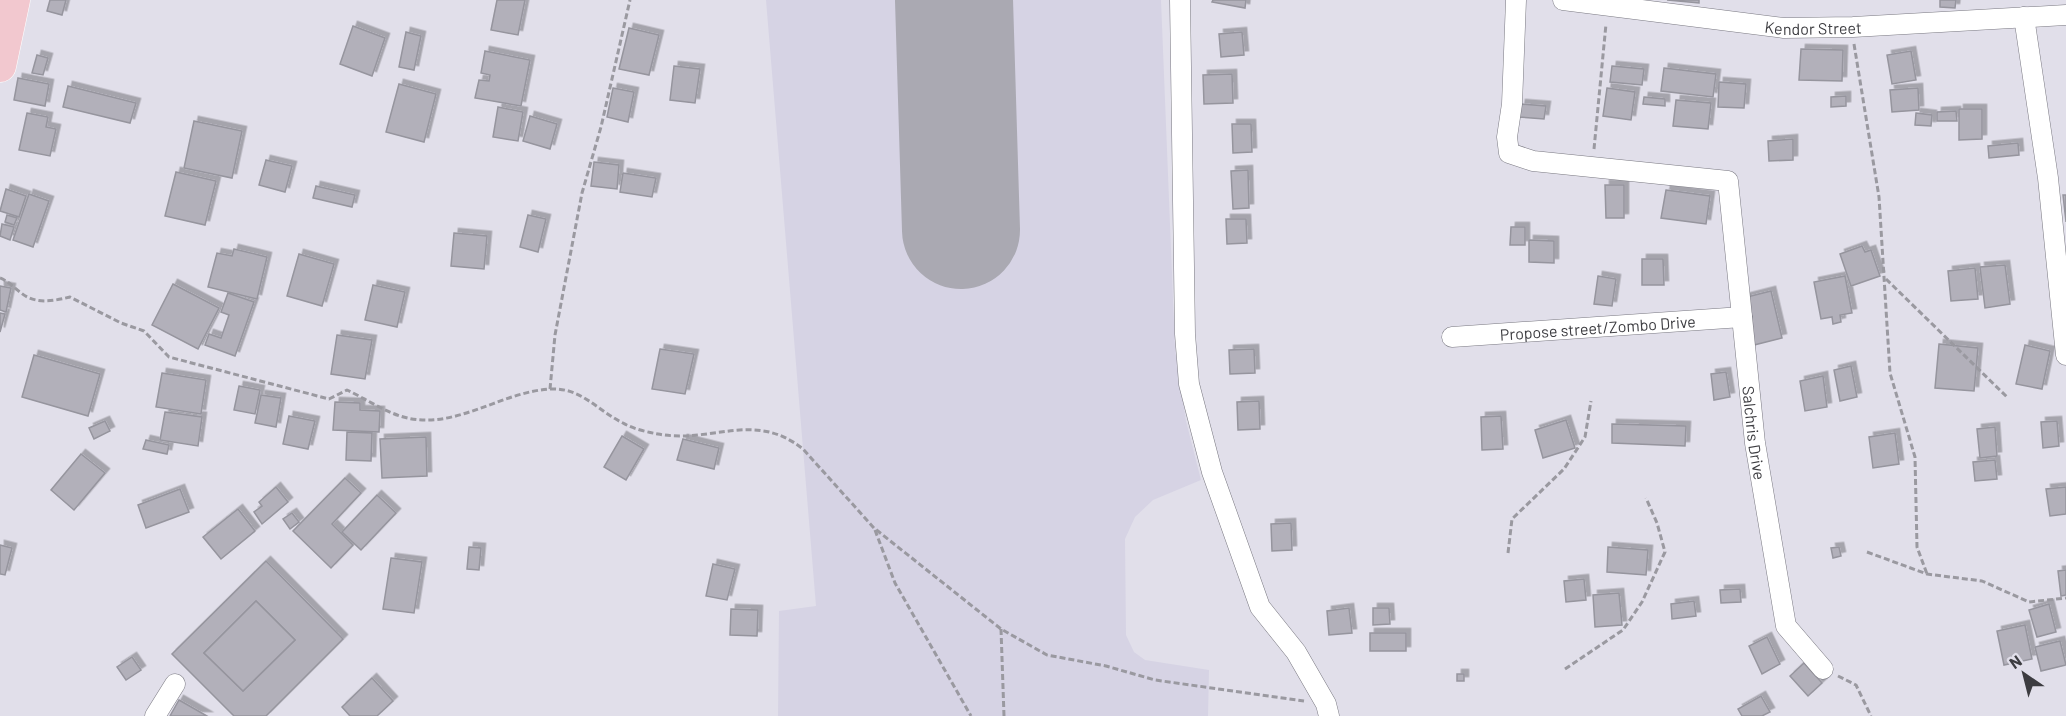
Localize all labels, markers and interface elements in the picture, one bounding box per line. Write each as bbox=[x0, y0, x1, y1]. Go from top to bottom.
street label: Kendor Street bbox=[1764, 16, 1862, 38]
street label: Propose street/Zombo Drive bbox=[1499, 311, 1696, 343]
street label: Salchris Drive bbox=[1740, 385, 1771, 481]
north arrow bbox=[1994, 644, 2054, 704]
text: N bbox=[2005, 650, 2025, 672]

